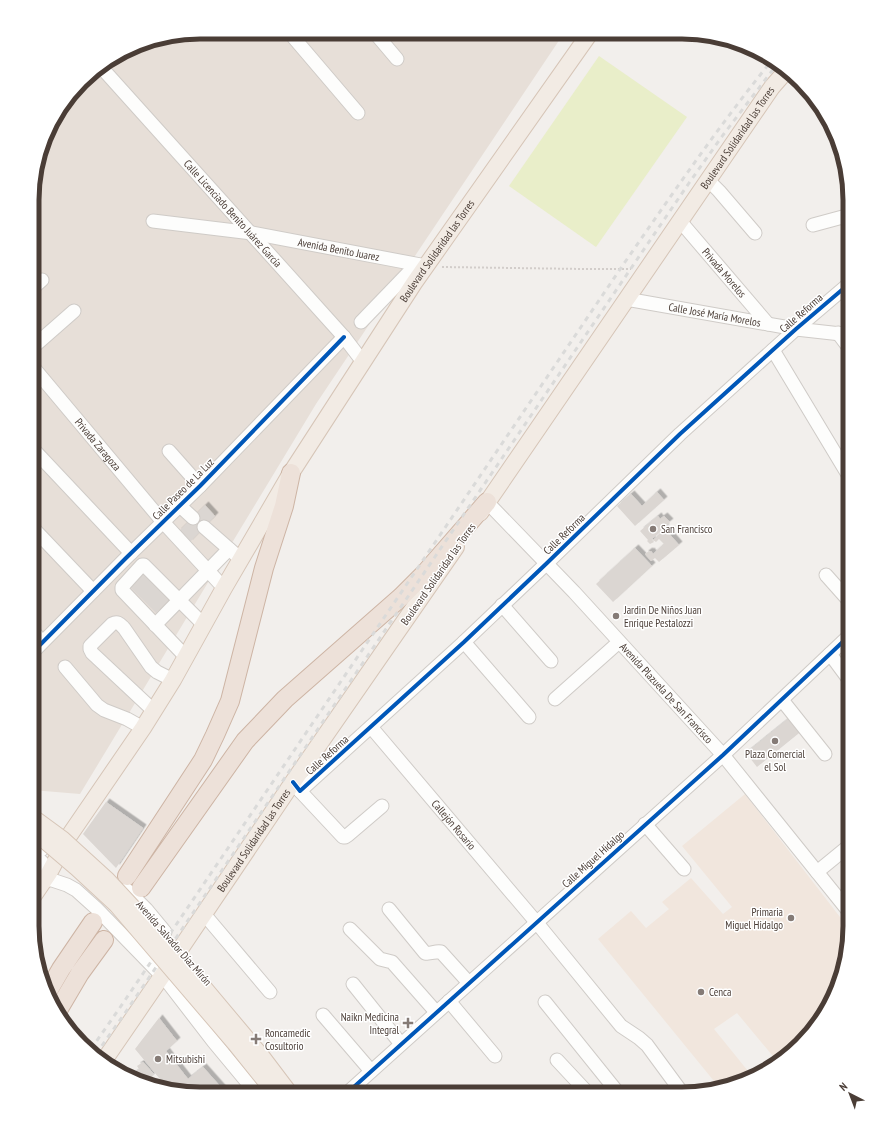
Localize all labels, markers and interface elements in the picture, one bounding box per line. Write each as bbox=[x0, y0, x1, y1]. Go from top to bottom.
street label: Boulevard Solidaridad las Torres bbox=[697, 83, 777, 192]
street label: Calle Licenciado Benito Juárez García bbox=[181, 157, 285, 270]
street label: Boulevard Solidaridad las Torres bbox=[397, 197, 478, 305]
street label: Avenida Benito Juarez bbox=[297, 235, 381, 264]
street label: Privada Morelos bbox=[699, 245, 749, 301]
street label: Calle Reforma bbox=[776, 290, 826, 336]
street label: Calle José María Morelos bbox=[667, 300, 762, 330]
street label: Privada Zaragoza bbox=[72, 415, 124, 474]
street label: Calle Paseo de La Luz bbox=[149, 455, 217, 523]
street label: Calle Reforma bbox=[540, 511, 588, 557]
street label: Boulevard Solidaridad las Torres bbox=[398, 520, 479, 628]
place label: San Francisco bbox=[661, 522, 713, 536]
marker: San Francisco bbox=[648, 524, 658, 534]
place label: Jardin De Niños Juan Enrique Pestalozzi bbox=[623, 603, 702, 630]
marker: Jardin De Niños Juan Enrique Pestalozzi bbox=[611, 611, 621, 621]
street label: Avenida Plazuela De San Francisco bbox=[617, 640, 716, 746]
street label: Calle Reforma bbox=[303, 732, 351, 778]
marker: Plaza Comercial el Sol bbox=[770, 736, 780, 746]
place label: Plaza Comercial el Sol bbox=[745, 747, 805, 774]
street label: Boulevard Solidaridad las Torres bbox=[214, 786, 294, 895]
street label: Callejón Rosario bbox=[429, 797, 479, 853]
street label: Calle Miguel Hidalgo bbox=[559, 827, 627, 891]
street label: Avenida Salvador Díaz Mirón bbox=[133, 898, 215, 989]
place label: Primaria Miguel Hidalgo bbox=[725, 905, 783, 932]
marker: Primaria Miguel Hidalgo bbox=[786, 913, 796, 923]
place label: Cenca bbox=[709, 985, 731, 999]
marker: Cenca bbox=[696, 987, 706, 997]
place label: Naikn Medicina Integral bbox=[341, 1010, 399, 1037]
marker: Naikn Medicina Integral bbox=[402, 1017, 414, 1029]
place label: Roncamedic Cosultorio bbox=[265, 1026, 311, 1053]
marker: Roncamedic Cosultorio bbox=[250, 1033, 262, 1045]
place label: Mitsubishi bbox=[166, 1052, 205, 1066]
marker: Mitsubishi bbox=[153, 1054, 163, 1064]
north arrow bbox=[830, 1074, 870, 1114]
text: N bbox=[836, 1079, 850, 1094]

